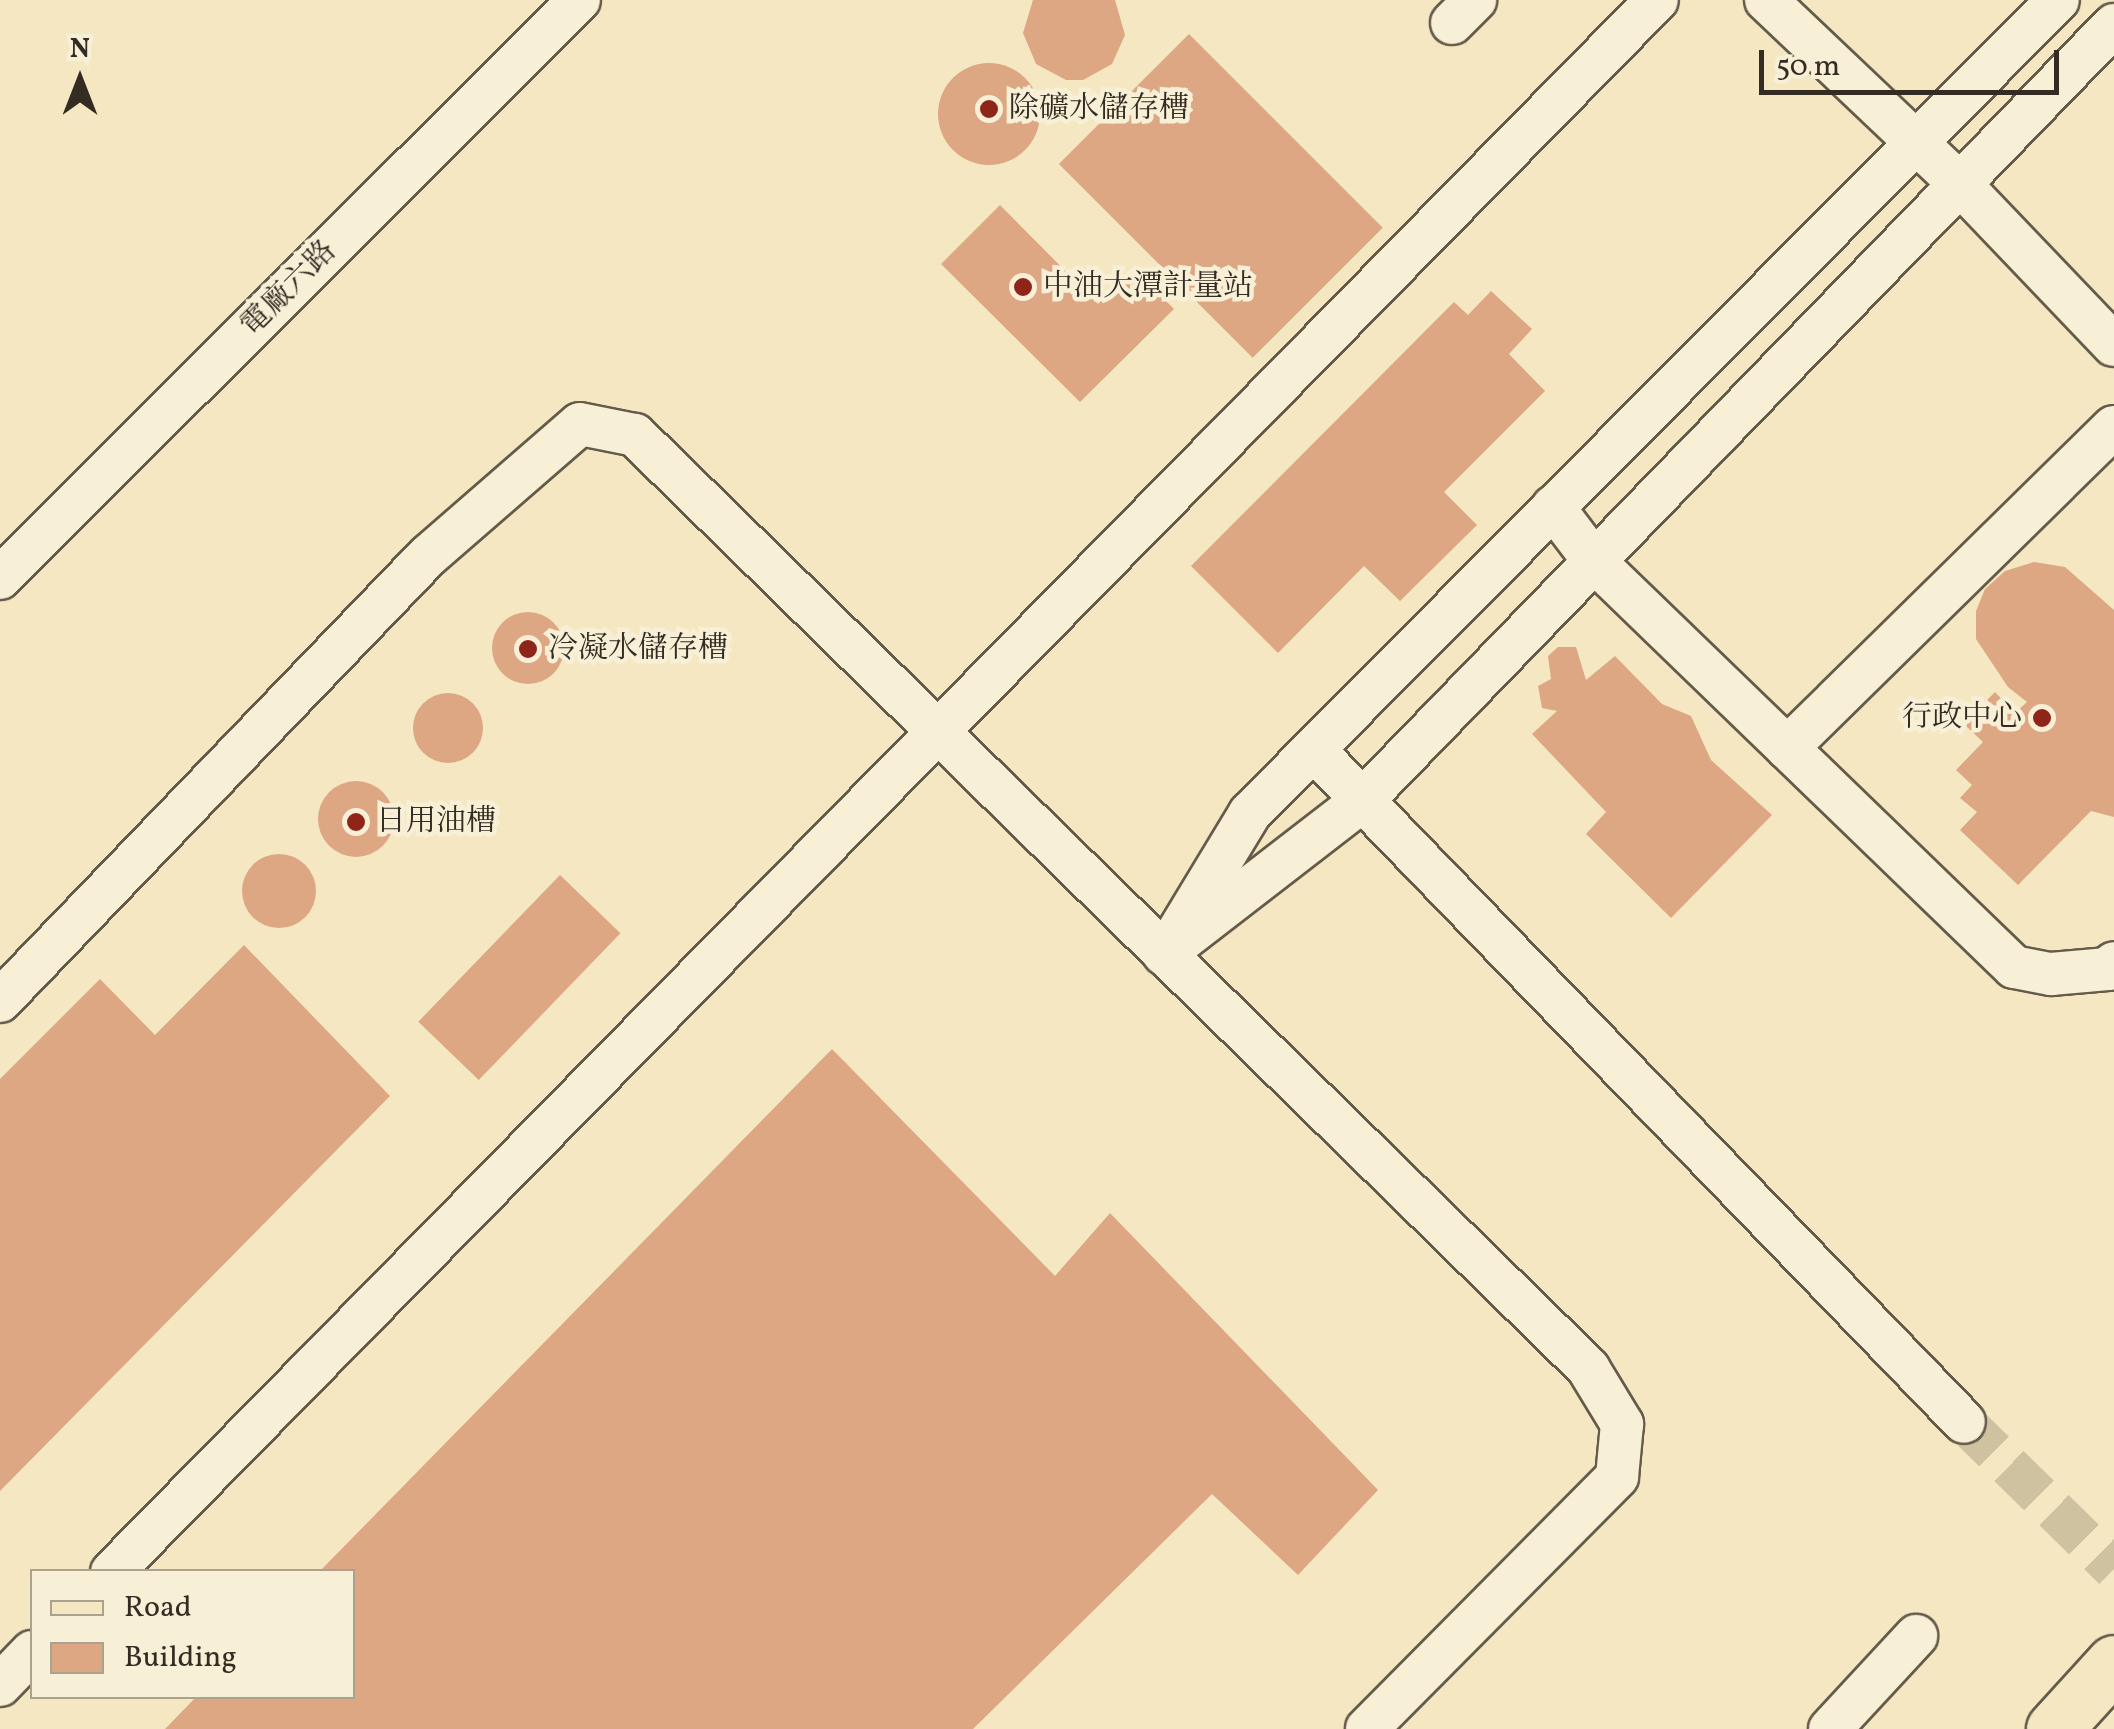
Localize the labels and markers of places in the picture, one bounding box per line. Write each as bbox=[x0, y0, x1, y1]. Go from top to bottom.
place label: 除礦水儲存槽 bbox=[1009, 91, 1189, 127]
marker: 除礦水儲存槽 bbox=[978, 98, 1000, 120]
place label: 中油大潭計量站 bbox=[1043, 269, 1253, 305]
marker: 中油大潭計量站 bbox=[1012, 276, 1034, 298]
place label: 冷凝水儲存槽 bbox=[548, 631, 728, 667]
marker: 冷凝水儲存槽 bbox=[517, 638, 539, 660]
place label: 行政中心 bbox=[1902, 700, 2022, 736]
marker: 行政中心 bbox=[2031, 707, 2053, 729]
place label: 日用油槽 bbox=[376, 804, 496, 840]
marker: 日用油槽 bbox=[345, 811, 367, 833]

